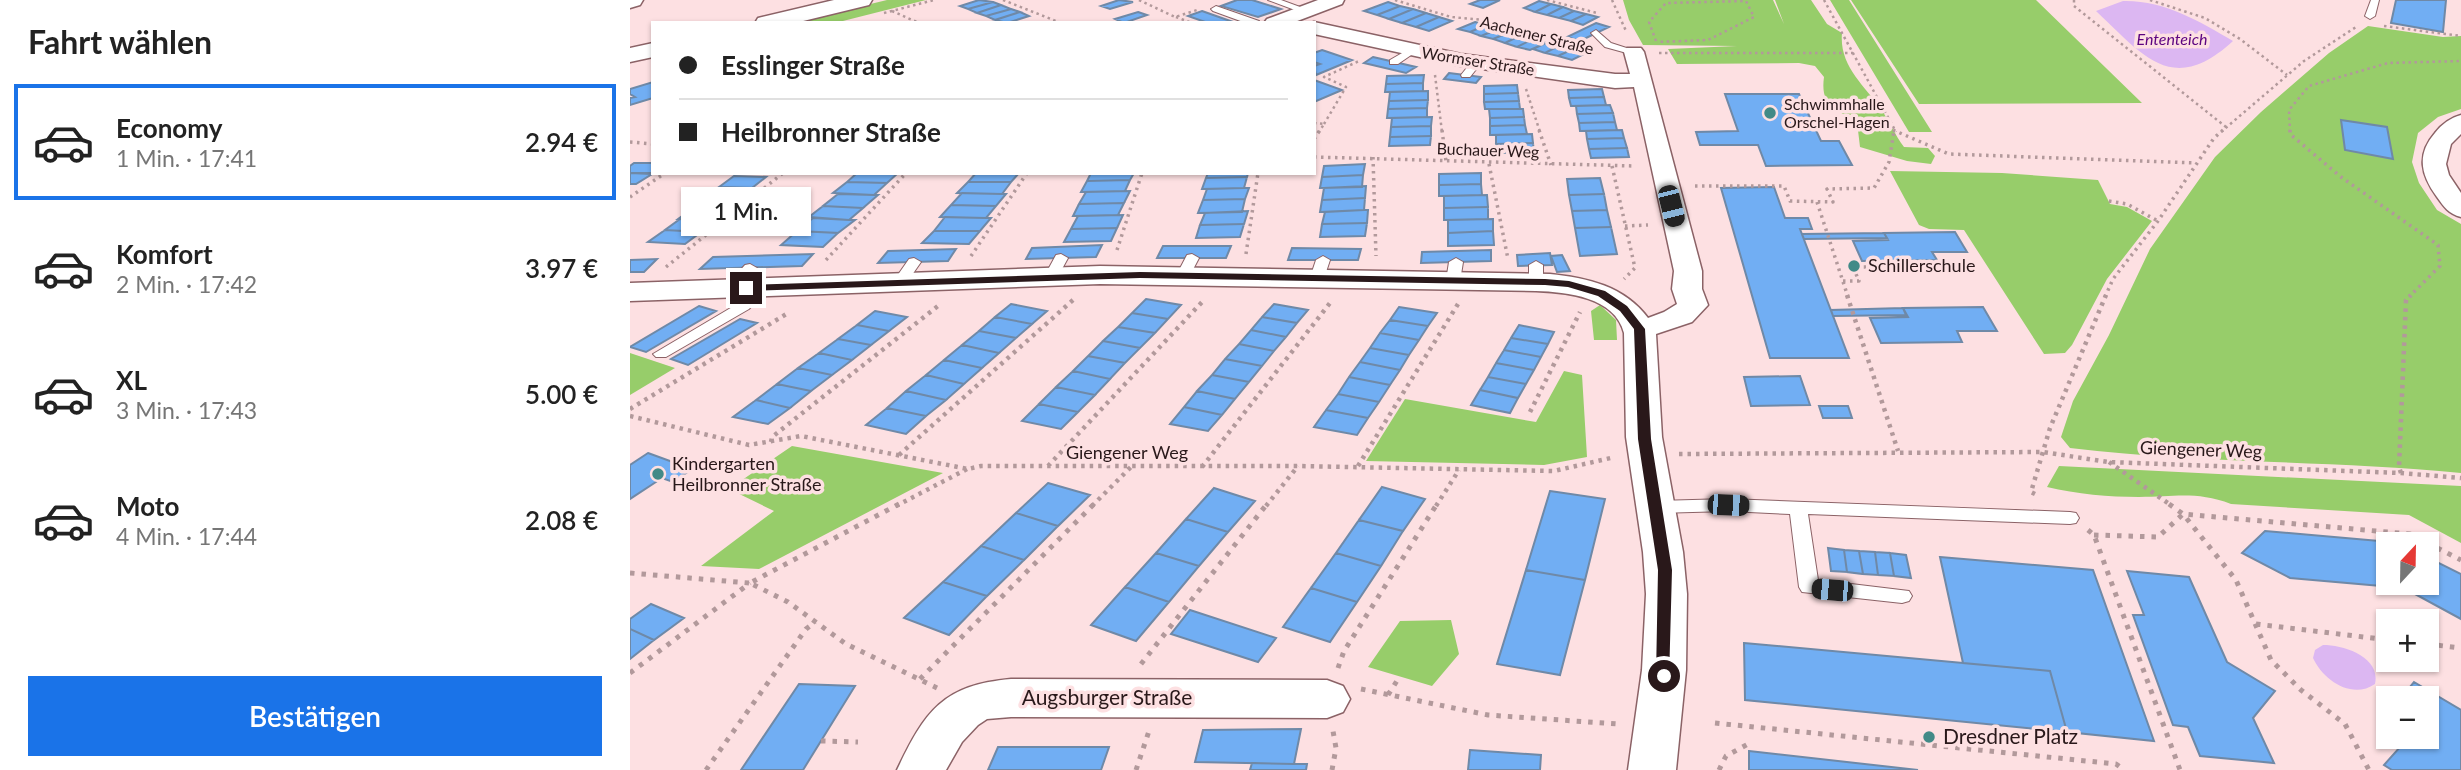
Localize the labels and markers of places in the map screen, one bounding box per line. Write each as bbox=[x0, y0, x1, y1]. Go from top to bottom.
place label: Schwimmhalle Orschel-Hagen bbox=[1784, 94, 1890, 131]
marker: Schwimmhalle Orschel-Hagen bbox=[1762, 105, 1778, 121]
place label: Schillerschule bbox=[1868, 254, 1975, 276]
marker: Schillerschule bbox=[1846, 258, 1862, 274]
place label: Kindergarten Heilbronner Straße bbox=[672, 452, 822, 495]
marker: Kindergarten Heilbronner Straße bbox=[650, 466, 666, 482]
place label: Dresdner Platz bbox=[1943, 723, 2078, 748]
marker: Dresdner Platz bbox=[1921, 729, 1937, 745]

